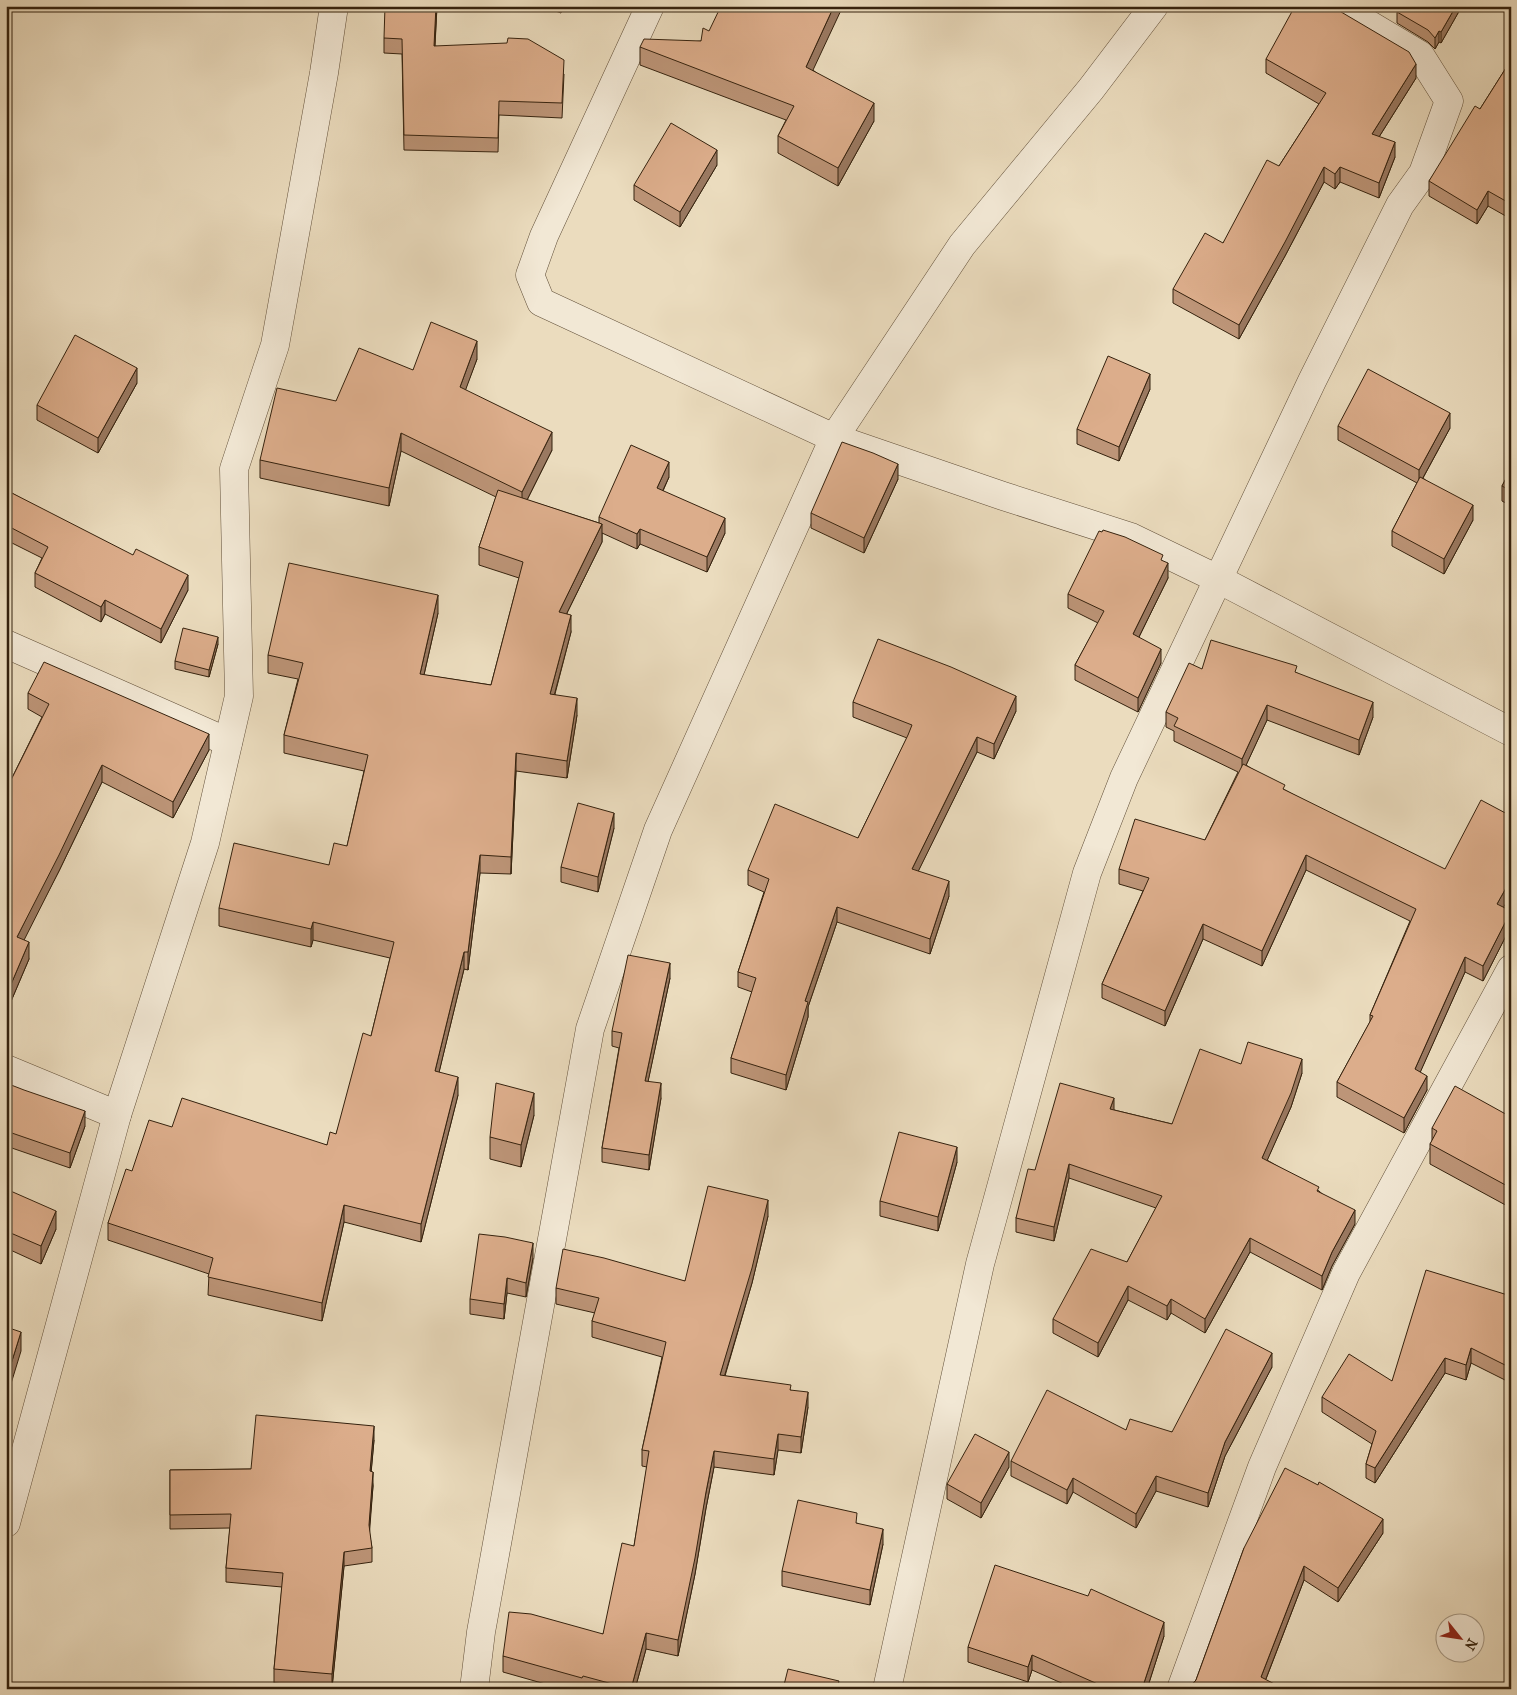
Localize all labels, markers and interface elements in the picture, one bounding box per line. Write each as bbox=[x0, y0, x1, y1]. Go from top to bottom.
north arrow bbox=[1434, 1612, 1484, 1662]
text: N bbox=[1461, 1635, 1481, 1653]

